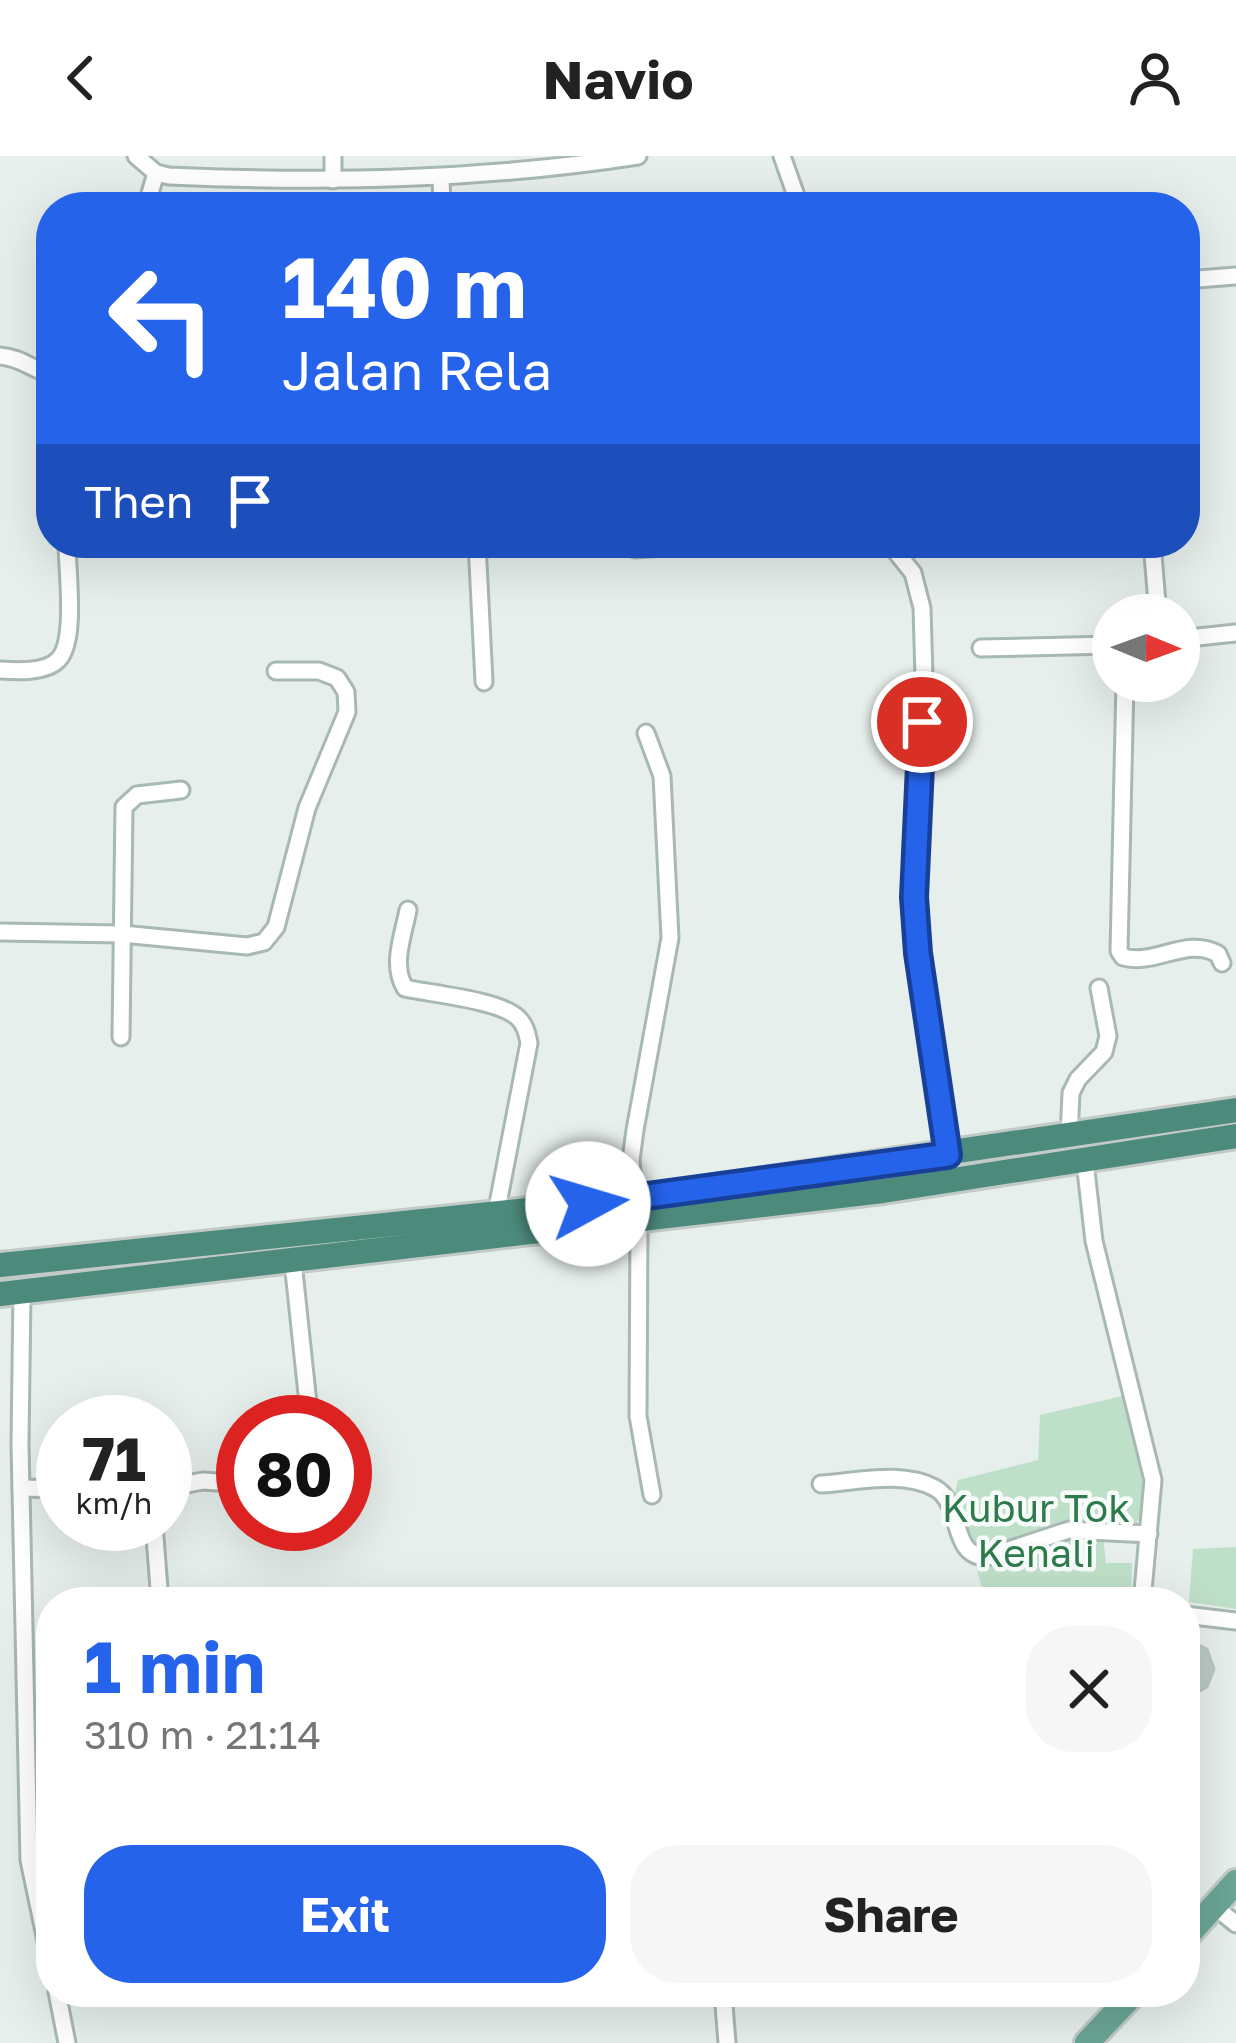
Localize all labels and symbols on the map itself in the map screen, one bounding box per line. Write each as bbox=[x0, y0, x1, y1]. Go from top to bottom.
north arrow bbox=[1092, 594, 1200, 702]
pin bbox=[871, 671, 973, 773]
position arrow bbox=[525, 1141, 651, 1267]
speed limit sign: 80 bbox=[216, 1395, 372, 1551]
park label: Kubur Tok Kenali bbox=[942, 1484, 1130, 1576]

